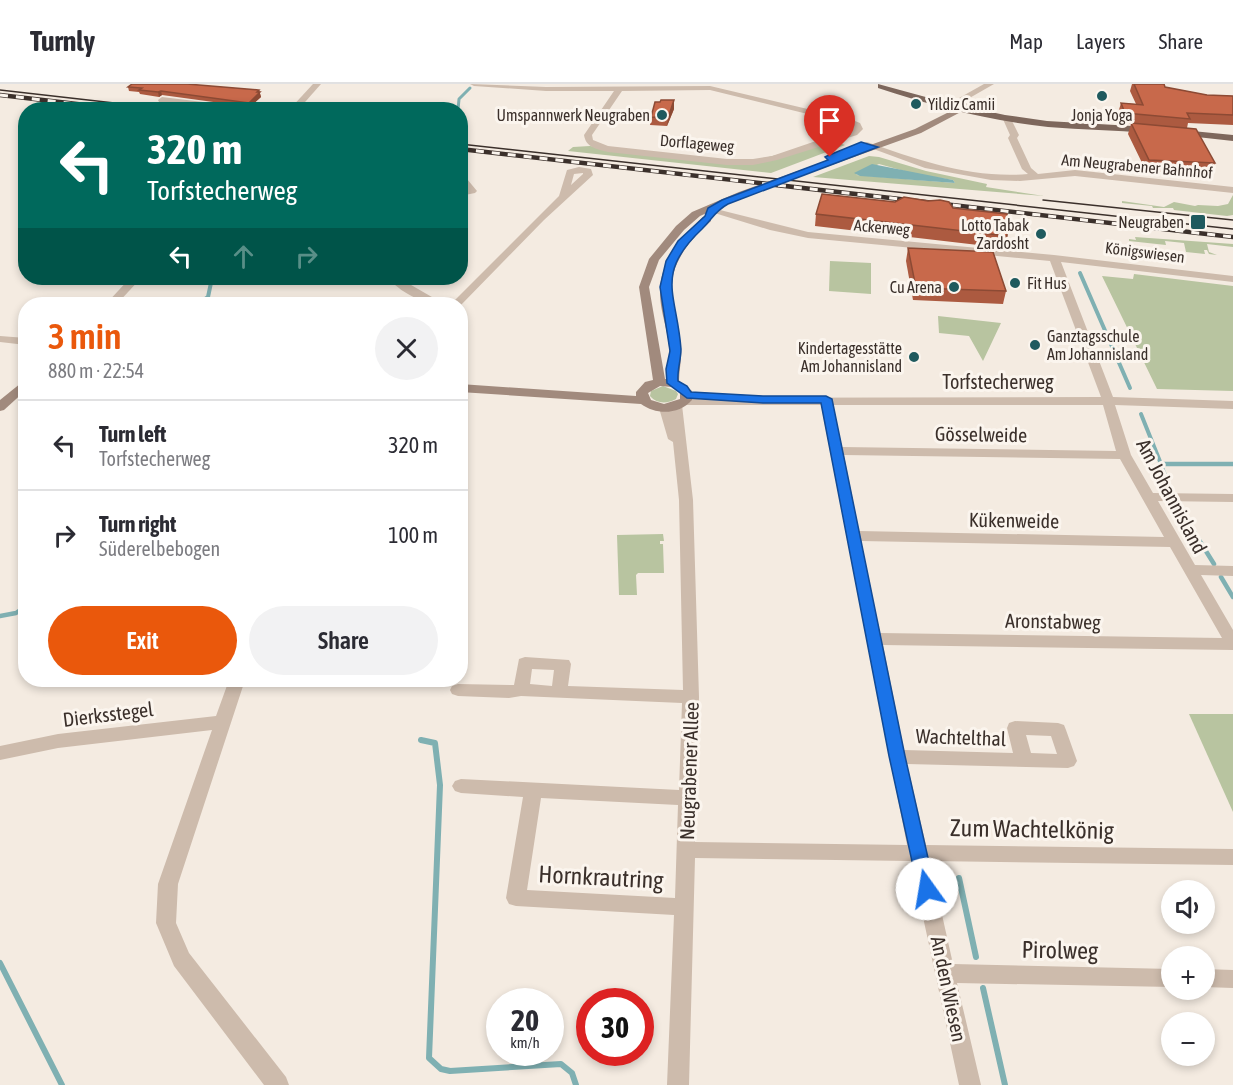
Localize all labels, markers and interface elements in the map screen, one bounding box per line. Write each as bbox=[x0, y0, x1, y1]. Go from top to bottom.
text: Turnly bbox=[30, 25, 95, 57]
text: Map bbox=[1009, 29, 1043, 53]
text: Layers bbox=[1076, 29, 1126, 53]
text: Share bbox=[1159, 29, 1203, 53]
marker: Jonja Yoga bbox=[1095, 89, 1109, 103]
pin bbox=[804, 95, 855, 157]
place label: Yildiz Camii bbox=[928, 95, 995, 113]
marker: Yildiz Camii bbox=[909, 97, 923, 111]
icon: arrive bbox=[813, 104, 846, 137]
place label: Umspannwerk Neugraben bbox=[496, 106, 650, 125]
place label: Jonja Yoga bbox=[1071, 106, 1133, 125]
marker: Umspannwerk Neugraben bbox=[655, 108, 669, 122]
text: 320 m bbox=[147, 125, 242, 173]
icon: left bbox=[48, 126, 126, 204]
street label: Dorflageweg bbox=[659, 131, 735, 156]
street label: Am Neugrabener Bahnhof bbox=[1061, 150, 1214, 183]
text: Torfstecherweg bbox=[147, 175, 297, 206]
place label: Neugraben bbox=[1118, 213, 1184, 232]
marker: Neugraben bbox=[1189, 213, 1207, 231]
street label: Ackerweg bbox=[853, 216, 911, 239]
place label: Lotto Tabak Zardosht bbox=[961, 216, 1029, 252]
marker: Lotto Tabak Zardosht bbox=[1034, 227, 1048, 241]
street label: Königswiesen bbox=[1104, 238, 1186, 267]
icon: left bbox=[164, 240, 197, 273]
icon: ahead bbox=[227, 240, 260, 273]
icon: right bbox=[290, 240, 323, 273]
place label: Fit Hus bbox=[1027, 274, 1067, 292]
marker: Fit Hus bbox=[1008, 276, 1022, 290]
place label: Cu Arena bbox=[890, 278, 942, 296]
marker: Cu Arena bbox=[947, 280, 961, 294]
text: 3 min bbox=[48, 315, 122, 357]
button: close bbox=[375, 317, 438, 380]
place label: Ganztagsschule Am Johannisland bbox=[1047, 327, 1148, 363]
marker: Ganztagsschule Am Johannisland bbox=[1028, 338, 1042, 352]
place label: Kindertagesstätte Am Johannisland bbox=[798, 339, 902, 375]
marker: Kindertagesstätte Am Johannisland bbox=[907, 350, 921, 364]
text: 880 m · 22:54 bbox=[48, 359, 144, 382]
street label: Torfstecherweg bbox=[942, 370, 1054, 393]
text: Turn left bbox=[99, 421, 166, 447]
street label: Gösselweide bbox=[935, 422, 1027, 446]
icon: left bbox=[48, 429, 81, 462]
text: 320 m bbox=[388, 432, 438, 458]
street label: Am Johannisland bbox=[1132, 435, 1212, 557]
text: Torfstecherweg bbox=[99, 447, 210, 470]
street label: Kükenweide bbox=[969, 508, 1059, 532]
text: Turn right bbox=[99, 511, 176, 537]
icon: right bbox=[48, 519, 81, 552]
text: 100 m bbox=[388, 522, 438, 548]
text: Süderelbebogen bbox=[99, 537, 220, 560]
button: Exit bbox=[48, 606, 237, 675]
button: Share bbox=[249, 606, 438, 675]
street label: Aronstabweg bbox=[1005, 609, 1101, 633]
street label: Dierksstegel bbox=[61, 697, 155, 731]
street label: Neugrabener Allee bbox=[675, 702, 703, 840]
street label: Wachtelthal bbox=[915, 724, 1007, 750]
street label: Zum Wachtelkönig bbox=[950, 814, 1115, 844]
position arrow bbox=[895, 857, 959, 921]
street label: Hornkrautring bbox=[538, 860, 665, 894]
map controls bbox=[1161, 880, 1215, 1066]
button: sound bbox=[1161, 880, 1215, 934]
street label: An den Wiesen bbox=[927, 934, 971, 1044]
street label: Pirolweg bbox=[1021, 936, 1099, 964]
button: + bbox=[1161, 946, 1215, 1000]
speed limit sign: 30 bbox=[576, 988, 654, 1066]
text: 20 bbox=[511, 1003, 539, 1037]
button: − bbox=[1161, 1012, 1215, 1066]
text: km/h bbox=[510, 1034, 540, 1051]

